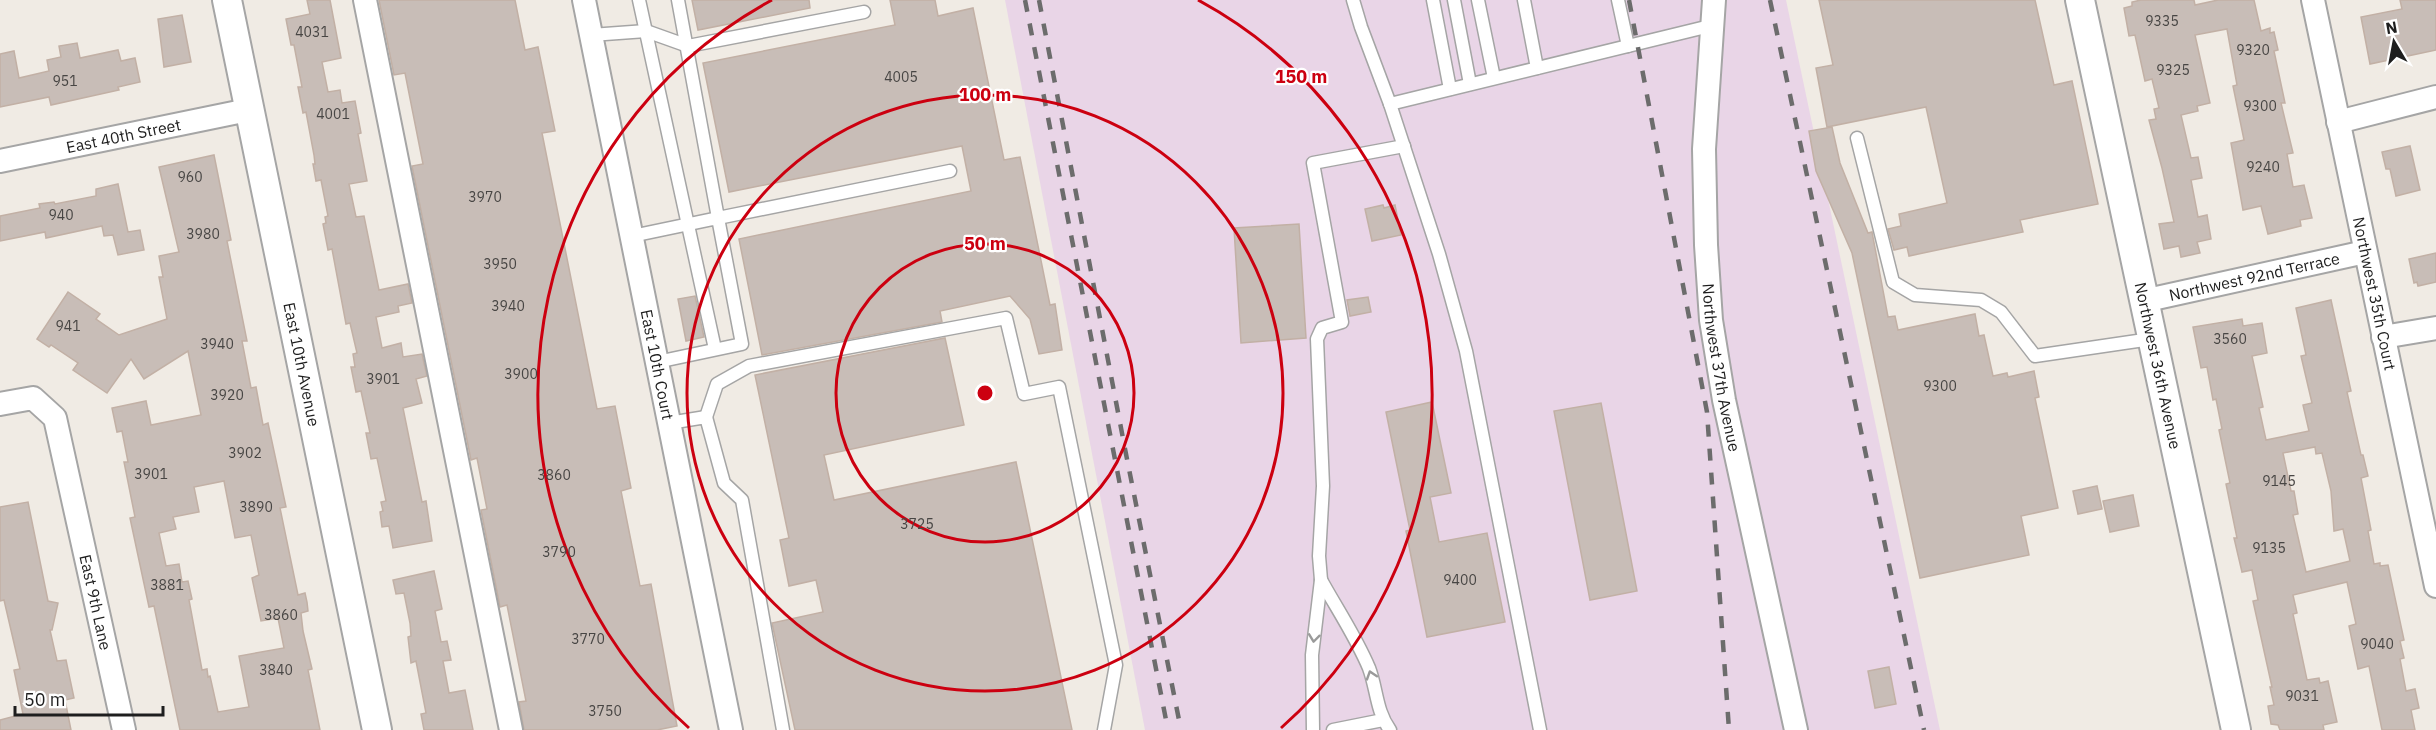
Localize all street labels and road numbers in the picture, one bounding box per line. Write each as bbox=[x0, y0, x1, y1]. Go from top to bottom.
street label: East 40th Street bbox=[64, 114, 183, 157]
street label: Northwest 35th Court bbox=[2349, 215, 2400, 372]
street label: Northwest 92nd Terrace bbox=[2167, 248, 2342, 305]
street label: Northwest 36th Avenue bbox=[2131, 280, 2186, 451]
street label: Northwest 37th Avenue bbox=[1699, 283, 1745, 454]
street label: East 10th Avenue bbox=[279, 301, 324, 428]
street label: East 10th Court bbox=[637, 308, 678, 422]
street label: East 9th Lane bbox=[75, 552, 116, 652]

